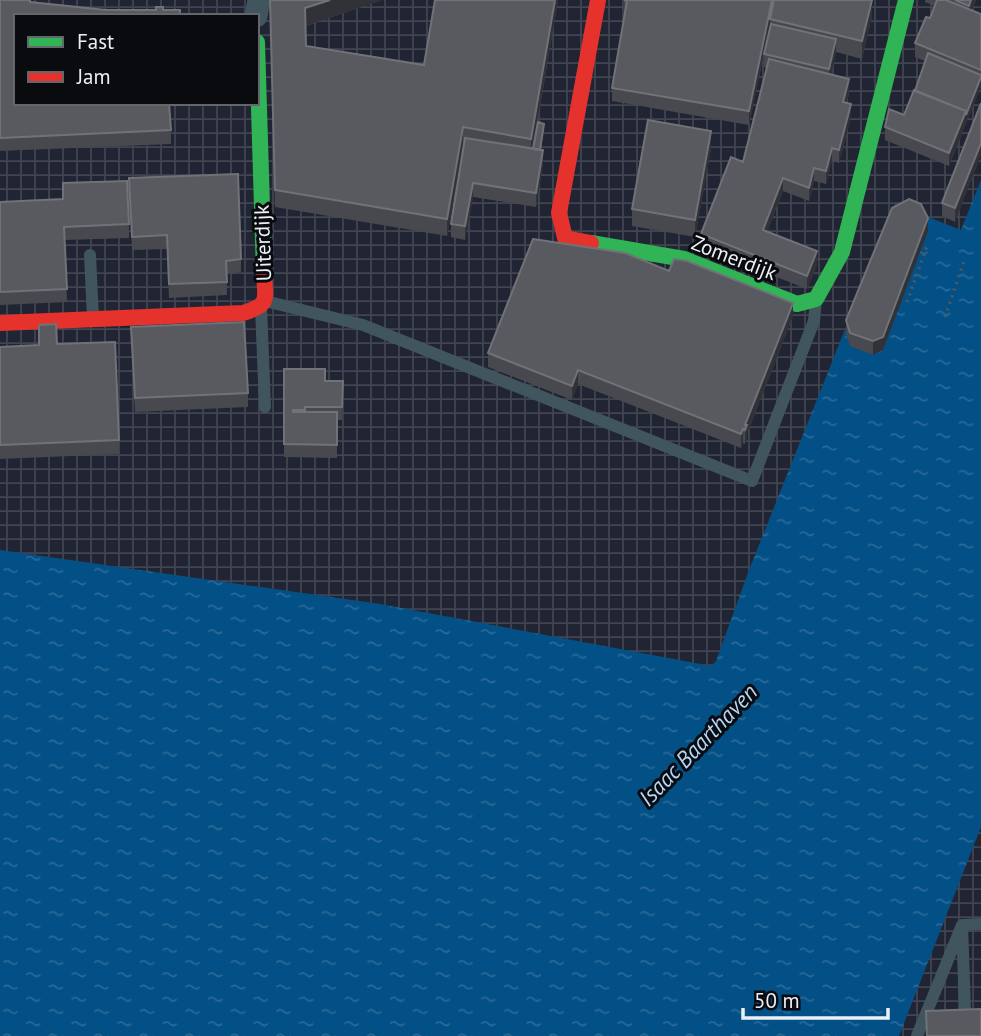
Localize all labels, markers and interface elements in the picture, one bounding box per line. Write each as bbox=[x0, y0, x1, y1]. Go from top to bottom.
legend bbox=[14, 14, 259, 105]
text: Fast bbox=[77, 28, 114, 55]
text: Jam bbox=[76, 63, 111, 90]
street label: Uiterdijk bbox=[248, 204, 277, 282]
street label: Zomerdijk bbox=[688, 229, 781, 286]
water label: Isaac Baarthaven bbox=[632, 677, 763, 812]
scale bar bbox=[743, 976, 888, 1020]
text: 50 m bbox=[754, 987, 800, 1014]

